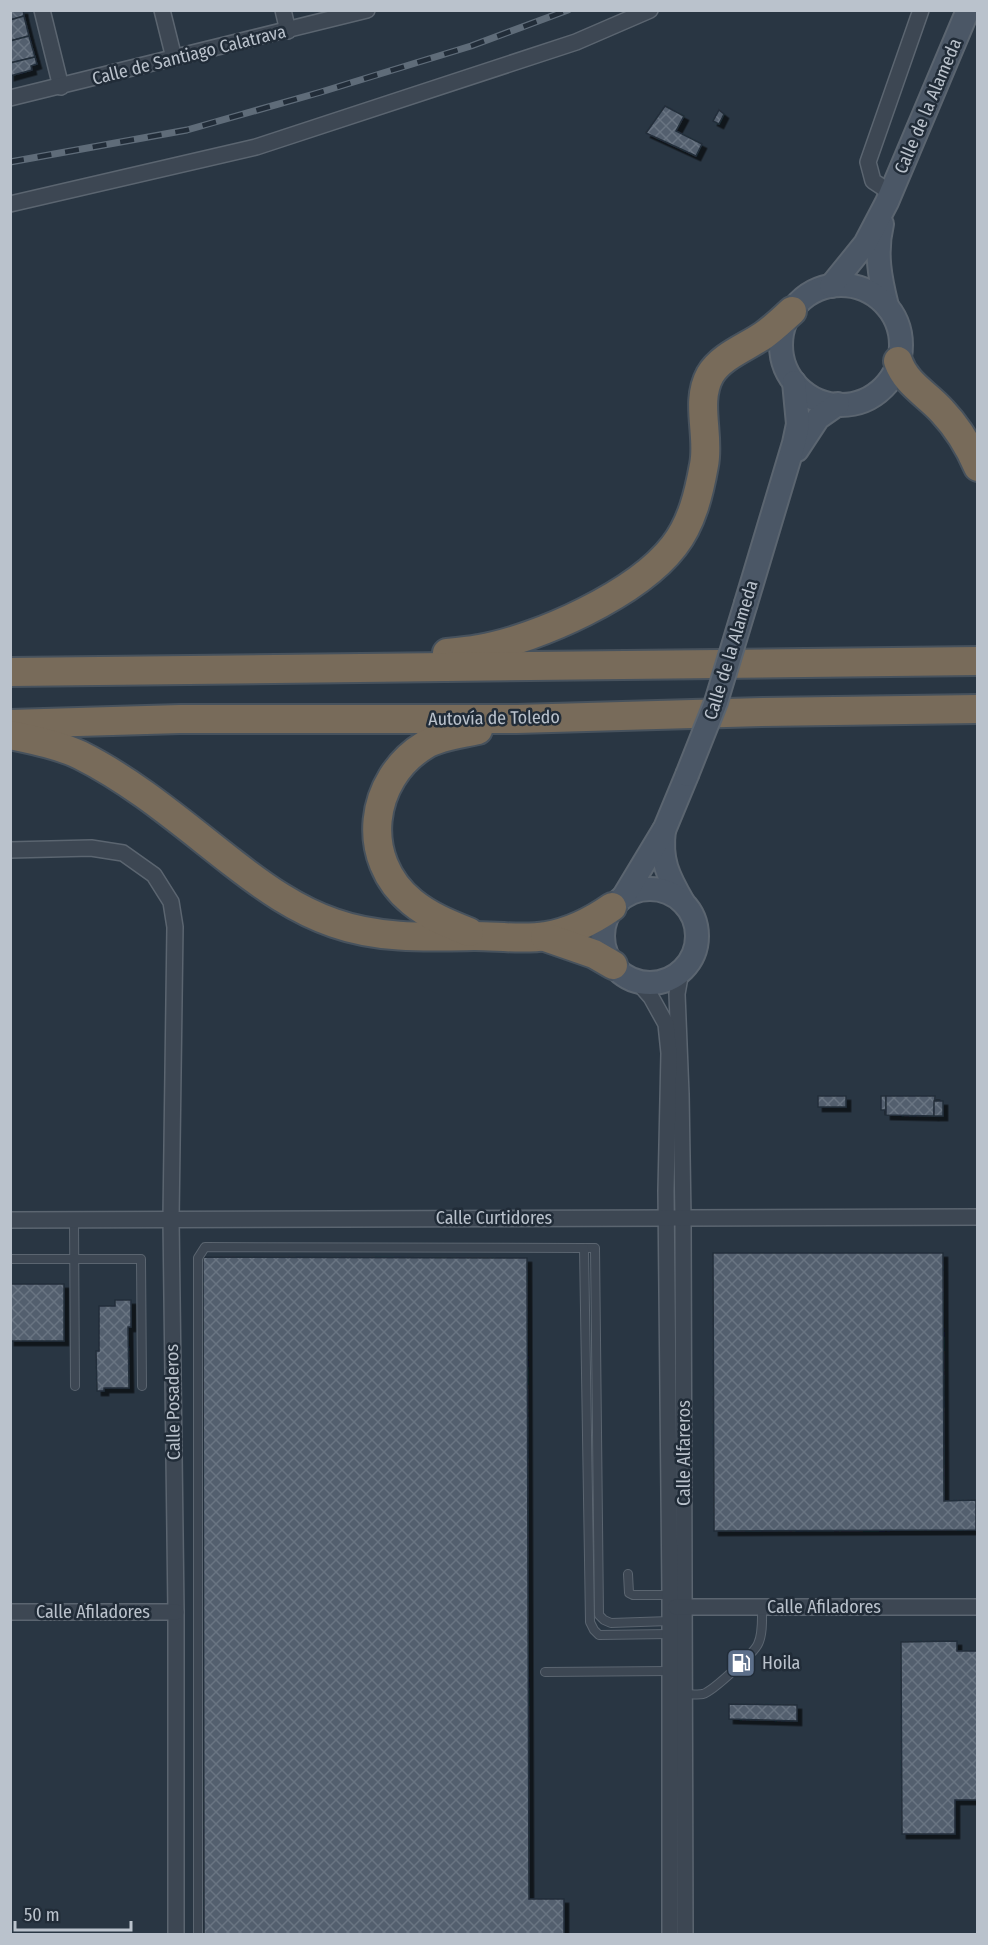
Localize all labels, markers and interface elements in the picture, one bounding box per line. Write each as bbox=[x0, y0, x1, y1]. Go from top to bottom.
street label: Calle de Santiago Calatrava bbox=[90, 20, 288, 90]
street label: Calle de la Alameda bbox=[890, 35, 966, 177]
street label: Calle de la Alameda bbox=[699, 577, 763, 722]
street label: Autovía de Toledo bbox=[428, 706, 560, 730]
street label: Calle Curtidores bbox=[436, 1207, 553, 1229]
street label: Calle Posaderos bbox=[161, 1343, 185, 1460]
street label: Calle Alfareros bbox=[673, 1400, 695, 1506]
street label: Calle Afiladores bbox=[767, 1596, 881, 1618]
street label: Calle Afiladores bbox=[36, 1601, 150, 1623]
fuel station icon: Hoila bbox=[725, 1647, 757, 1679]
place label: Hoila bbox=[762, 1652, 801, 1674]
scale bar bbox=[15, 1894, 130, 1932]
text: 50 m bbox=[24, 1904, 60, 1926]

